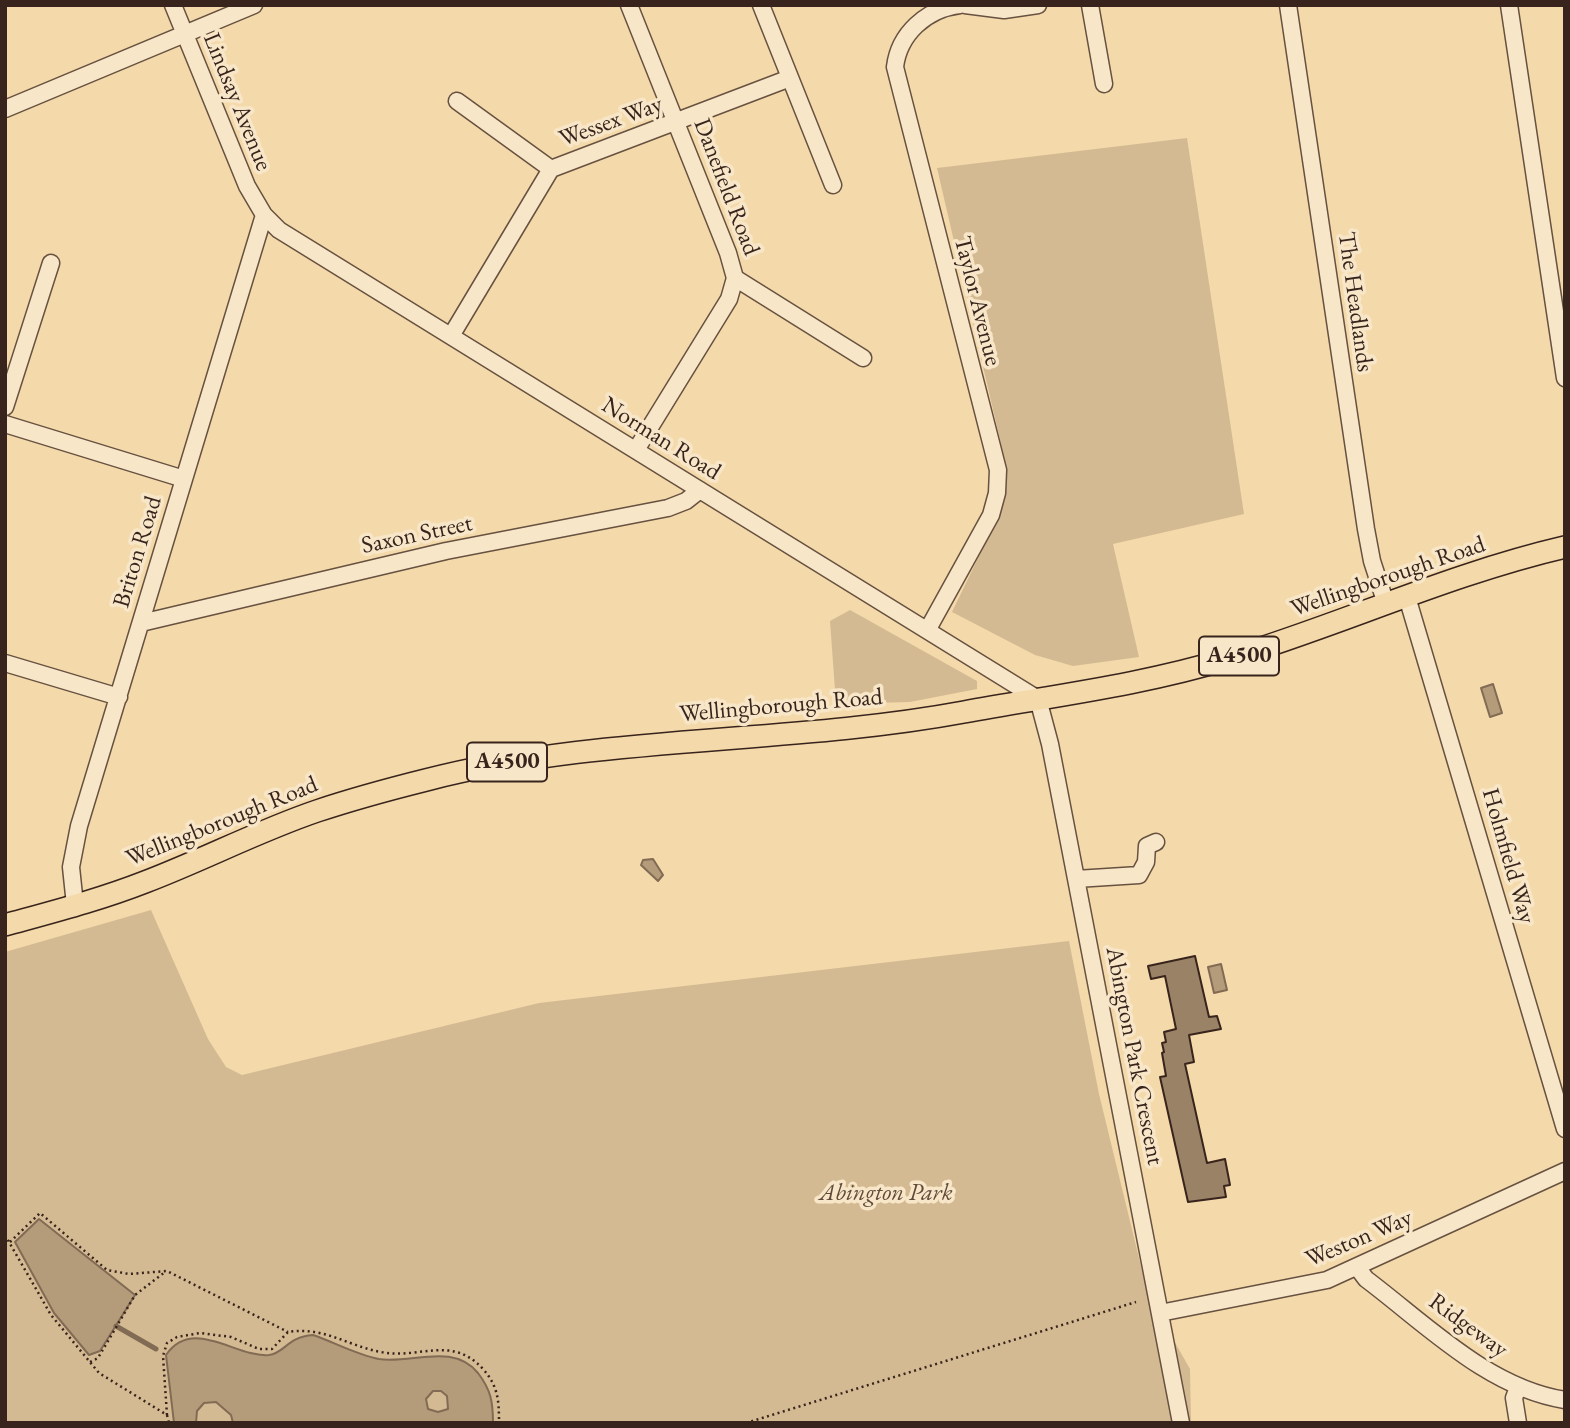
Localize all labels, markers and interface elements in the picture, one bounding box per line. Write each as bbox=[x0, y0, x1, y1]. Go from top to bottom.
street label: Lindsay Avenue bbox=[196, 29, 278, 175]
street label: Wessex Way bbox=[555, 90, 667, 154]
street label: Danefield Road bbox=[687, 114, 765, 260]
street label: The Headlands bbox=[1331, 230, 1379, 374]
street label: Taylor Avenue bbox=[947, 233, 1007, 369]
street label: Norman Road bbox=[596, 391, 726, 487]
street label: Briton Road bbox=[107, 493, 169, 611]
street label: Saxon Street bbox=[359, 509, 475, 561]
street label: Wellingborough Road bbox=[1287, 530, 1489, 624]
road number: A4500 bbox=[1199, 636, 1279, 676]
street label: Wellingborough Road bbox=[678, 683, 884, 729]
road number: A4500 bbox=[467, 742, 547, 782]
street label: Wellingborough Road bbox=[122, 770, 322, 874]
street label: Holmfield Way bbox=[1475, 785, 1541, 927]
street label: Abington Park Crescent bbox=[1099, 945, 1169, 1167]
park label: Abington Park bbox=[819, 1179, 953, 1207]
street label: Weston Way bbox=[1301, 1204, 1417, 1274]
street label: Ridgeway bbox=[1423, 1288, 1513, 1364]

